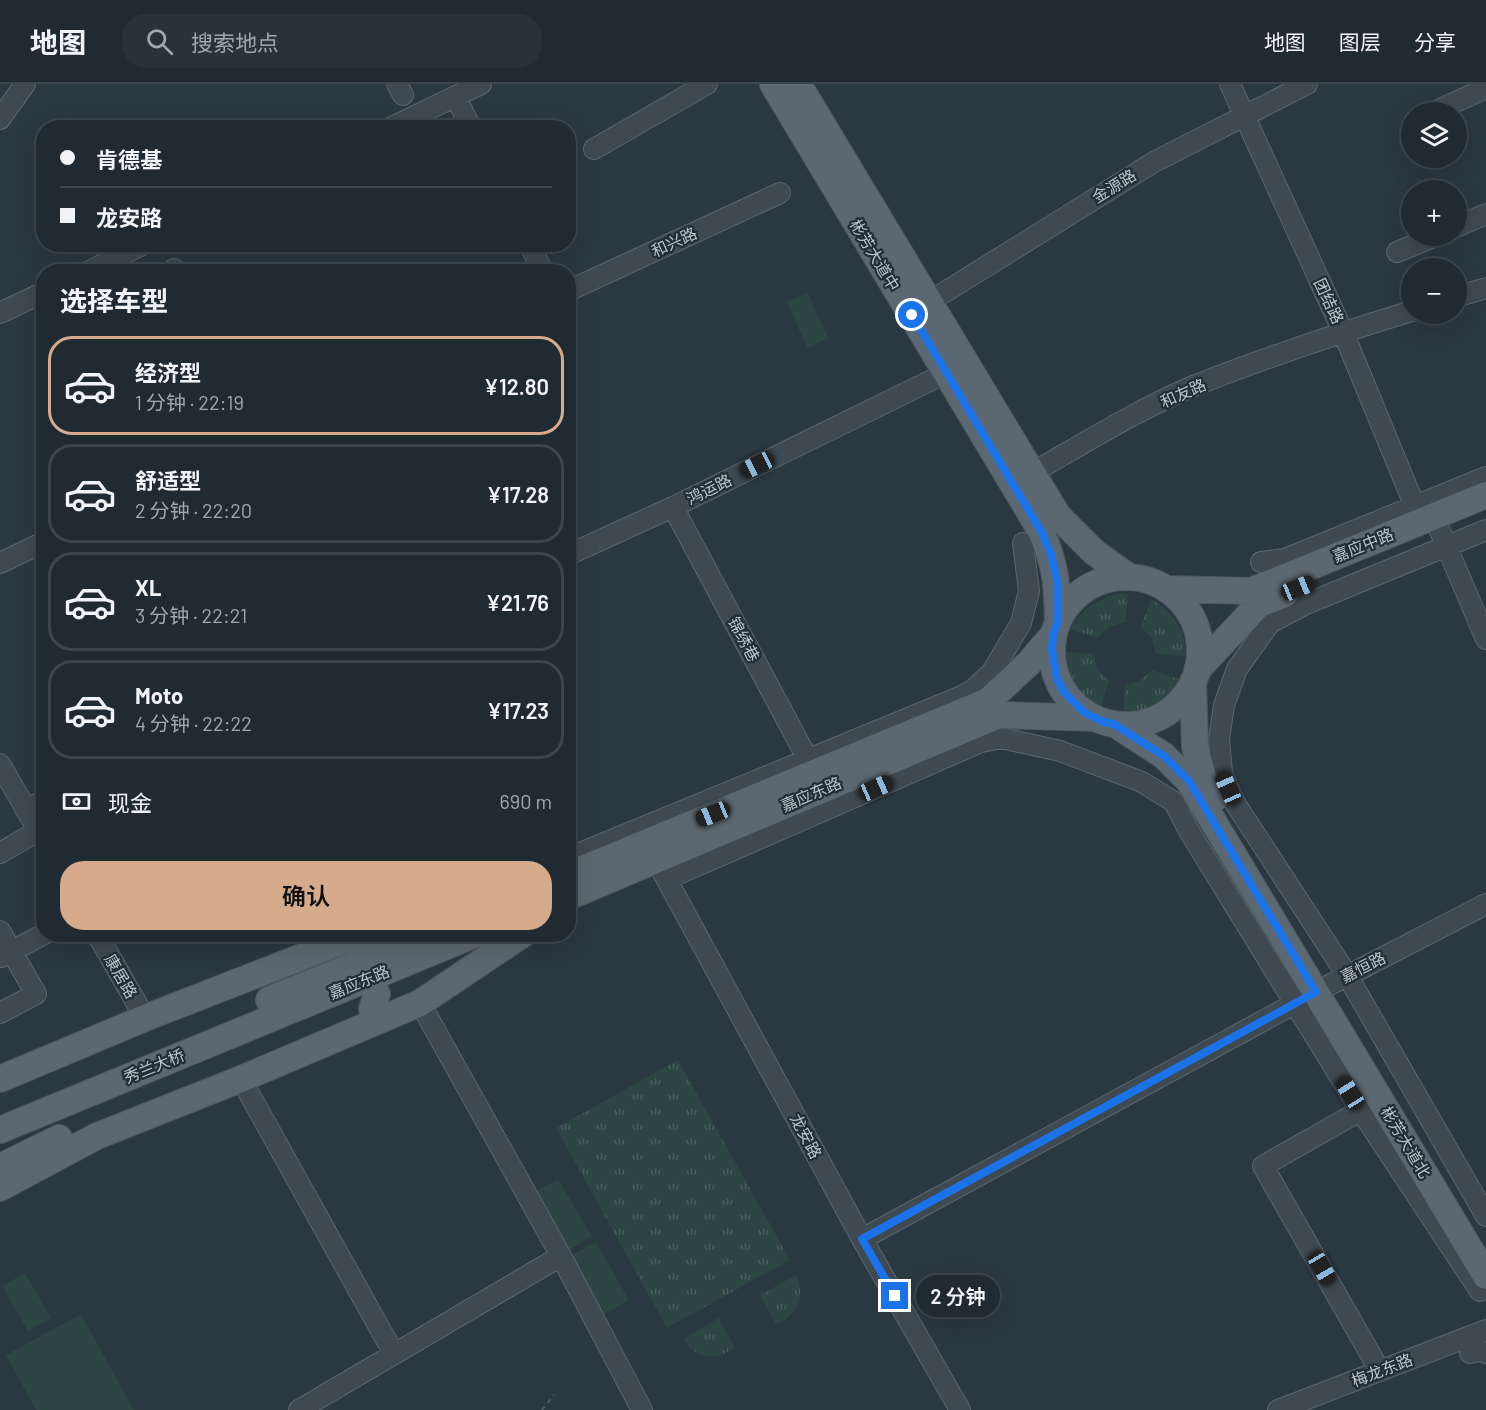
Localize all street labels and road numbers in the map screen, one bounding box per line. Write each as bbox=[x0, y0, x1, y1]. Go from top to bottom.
street label: 金源路 bbox=[1088, 165, 1139, 206]
street label: 彬芳大道中 bbox=[847, 216, 904, 294]
street label: 和兴路 bbox=[648, 223, 700, 260]
street label: 团结路 bbox=[1311, 275, 1348, 327]
street label: 和友路 bbox=[1157, 374, 1209, 411]
street label: 鸿运路 bbox=[683, 469, 735, 508]
street label: 嘉应中路 bbox=[1330, 524, 1396, 565]
street label: 锦绣巷 bbox=[725, 613, 764, 664]
street label: 嘉应东路 bbox=[778, 772, 844, 815]
street label: 嘉恒路 bbox=[1337, 947, 1388, 986]
street label: 康居路 bbox=[101, 950, 142, 1001]
street label: 嘉应东路 bbox=[326, 961, 392, 1002]
street label: 秀兰大桥 bbox=[121, 1045, 187, 1086]
street label: 彬芳大道北 bbox=[1378, 1103, 1435, 1181]
street label: 龙安路 bbox=[787, 1110, 826, 1161]
street label: 梅龙东路 bbox=[1349, 1349, 1415, 1390]

